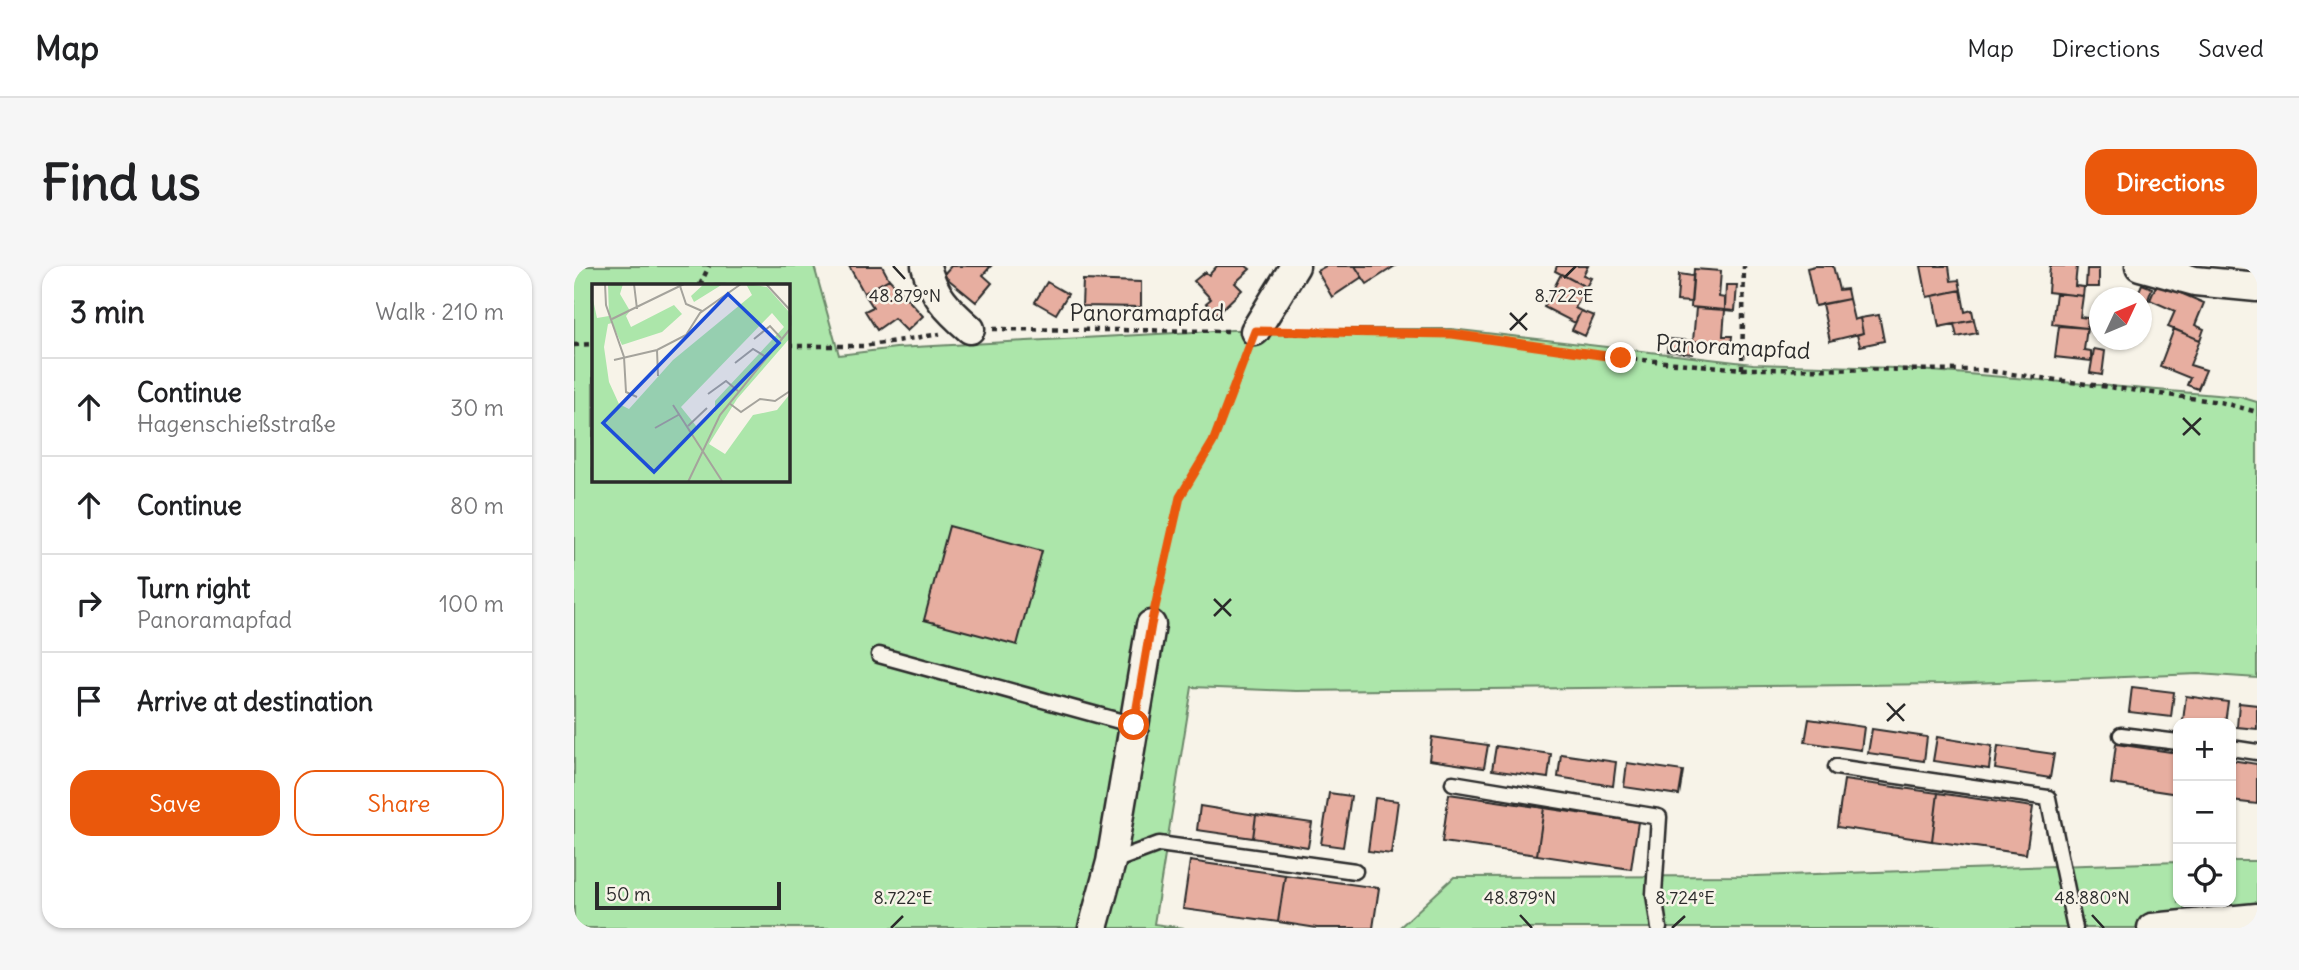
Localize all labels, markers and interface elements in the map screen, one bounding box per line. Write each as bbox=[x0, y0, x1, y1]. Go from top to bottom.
text: Map bbox=[35, 27, 99, 69]
text: Map bbox=[1967, 33, 2014, 63]
text: Directions bbox=[2052, 33, 2160, 63]
text: Saved bbox=[2198, 33, 2264, 63]
button: Directions bbox=[2085, 149, 2257, 215]
text: Find us bbox=[42, 152, 200, 213]
inset map bbox=[592, 284, 789, 481]
text: 48.879°N bbox=[869, 284, 941, 307]
text: 8.722°E bbox=[1534, 284, 1594, 307]
north arrow bbox=[2089, 287, 2152, 350]
text: 3 min bbox=[70, 293, 145, 331]
text: Walk · 210 m bbox=[375, 297, 504, 326]
street label: Panoramapfad bbox=[1070, 298, 1224, 327]
street label: Panoramapfad bbox=[1655, 328, 1811, 365]
route end bbox=[1605, 342, 1636, 373]
text: Continue bbox=[137, 376, 242, 409]
icon: ahead bbox=[70, 388, 108, 426]
text: 30 m bbox=[450, 393, 504, 422]
text: Hagenschießstraße bbox=[137, 409, 336, 438]
icon: ahead bbox=[70, 486, 108, 524]
text: Continue bbox=[137, 489, 242, 522]
text: 80 m bbox=[450, 491, 504, 520]
text: Turn right bbox=[137, 572, 250, 605]
icon: right bbox=[70, 584, 108, 622]
text: 100 m bbox=[439, 589, 504, 618]
text: Panoramapfad bbox=[137, 605, 292, 634]
icon: arrive bbox=[70, 682, 108, 720]
text: Arrive at destination bbox=[137, 685, 373, 718]
route start bbox=[1118, 709, 1149, 740]
map controls bbox=[2173, 718, 2236, 907]
button: + bbox=[2173, 718, 2236, 781]
button: Save bbox=[70, 770, 280, 836]
button: Share bbox=[294, 770, 504, 836]
button: − bbox=[2173, 781, 2236, 844]
button: locate bbox=[2173, 844, 2236, 907]
scale bar bbox=[595, 879, 780, 911]
text: 50 m bbox=[606, 882, 651, 906]
text: 8.722°E bbox=[873, 886, 933, 909]
text: 48.879°N bbox=[1484, 886, 1556, 909]
text: 8.724°E bbox=[1655, 886, 1715, 909]
text: 48.880°N bbox=[2054, 886, 2130, 909]

